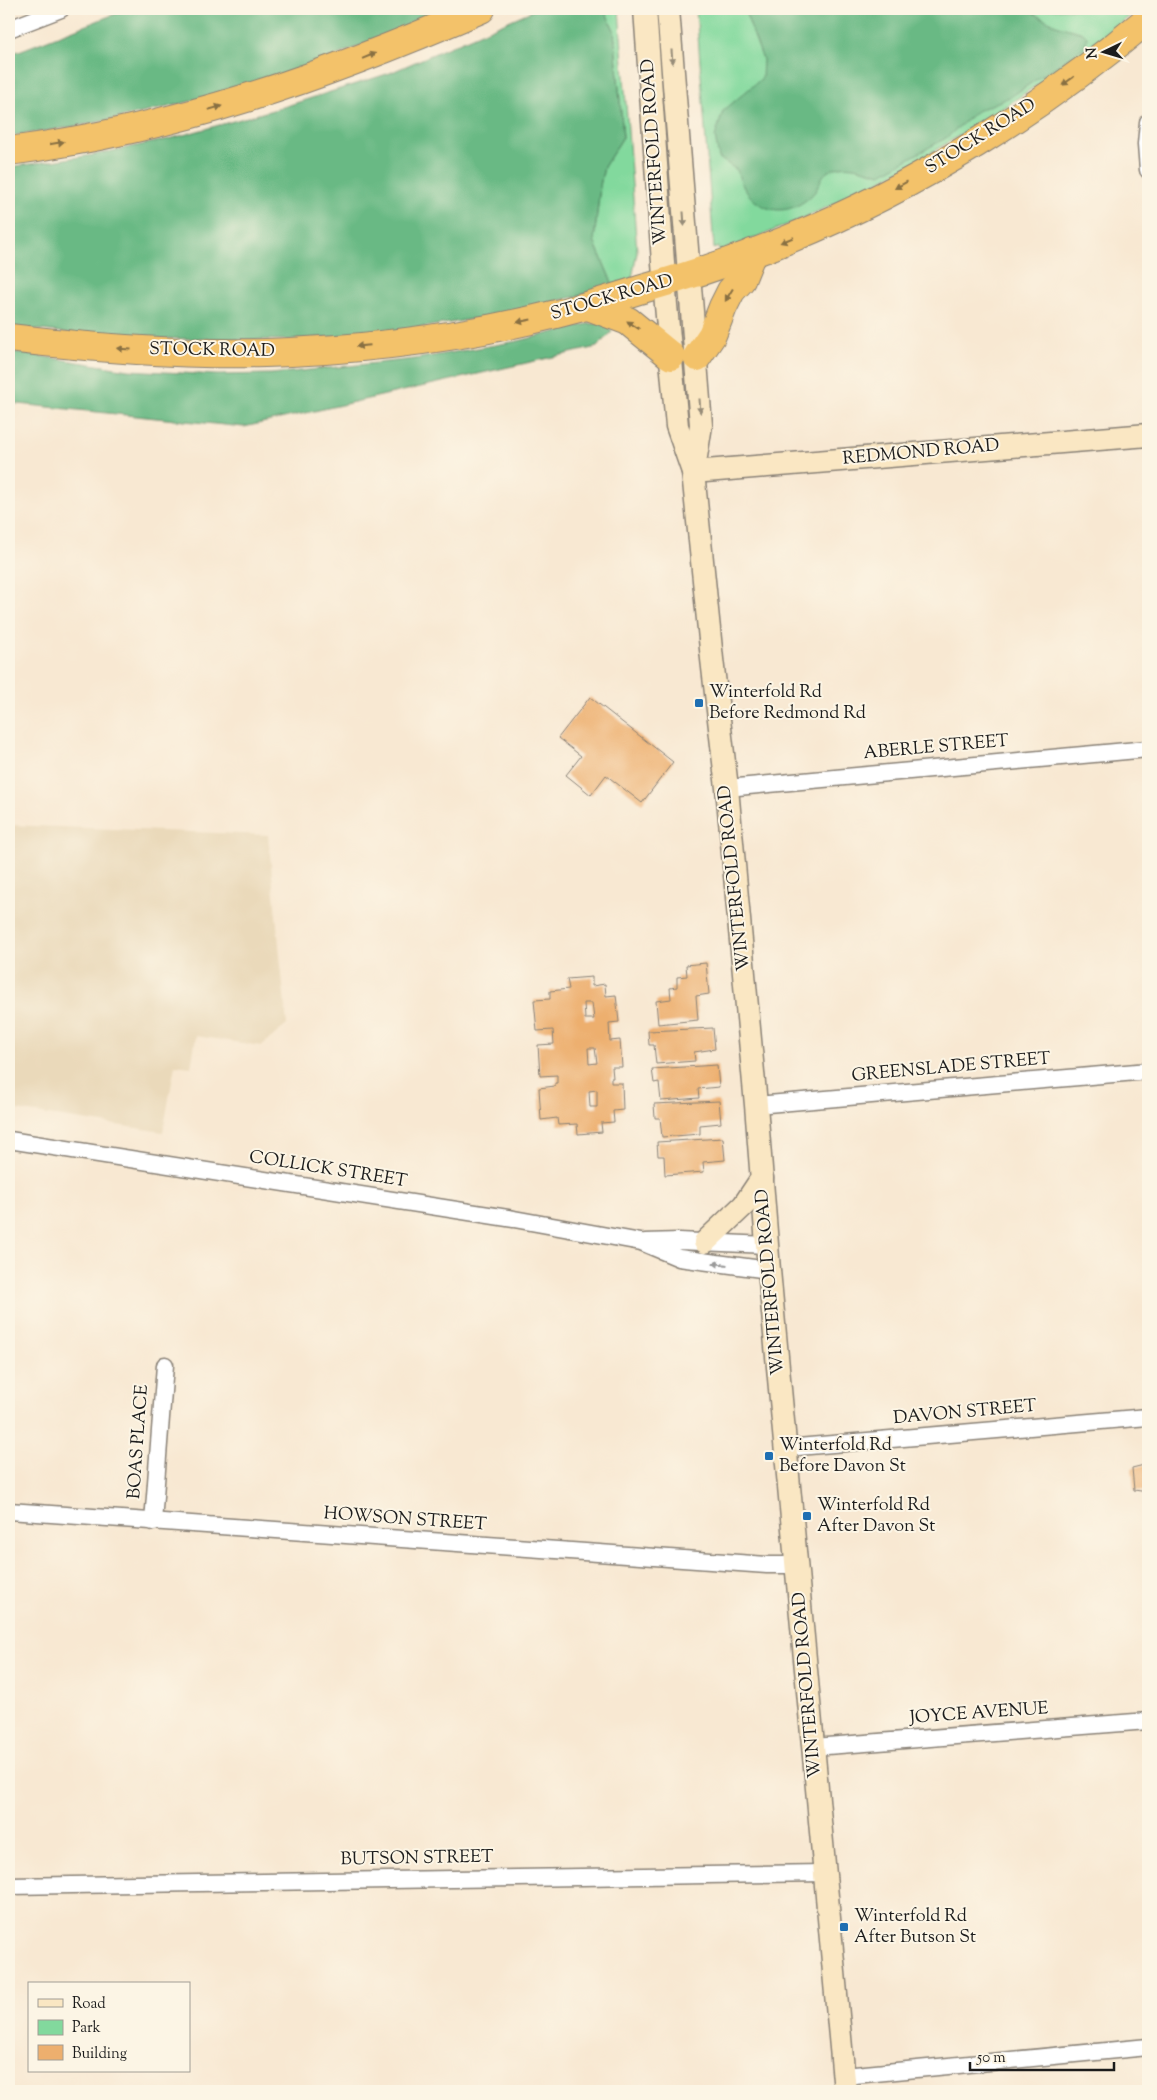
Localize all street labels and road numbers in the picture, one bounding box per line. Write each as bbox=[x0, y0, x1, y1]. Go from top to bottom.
street label: WINTERFOLD ROAD bbox=[636, 58, 674, 246]
street label: STOCK ROAD bbox=[921, 93, 1041, 181]
street label: STOCK ROAD bbox=[548, 268, 676, 328]
street label: STOCK ROAD bbox=[149, 337, 275, 365]
street label: REDMOND ROAD bbox=[841, 433, 1001, 473]
street label: ABERLE STREET bbox=[862, 729, 1010, 767]
street label: WINTERFOLD ROAD bbox=[712, 784, 758, 972]
street label: GREENSLADE STREET bbox=[850, 1046, 1052, 1090]
street label: COLLICK STREET bbox=[247, 1145, 409, 1195]
street label: WINTERFOLD ROAD bbox=[750, 1188, 792, 1376]
street label: BOAS PLACE bbox=[122, 1384, 156, 1500]
street label: DAVON STREET bbox=[892, 1394, 1038, 1432]
street label: HOWSON STREET bbox=[323, 1501, 488, 1539]
street label: WINTERFOLD ROAD bbox=[787, 1591, 829, 1779]
street label: JOYCE AVENUE bbox=[908, 1696, 1049, 1732]
street label: BUTSON STREET bbox=[340, 1845, 494, 1873]

